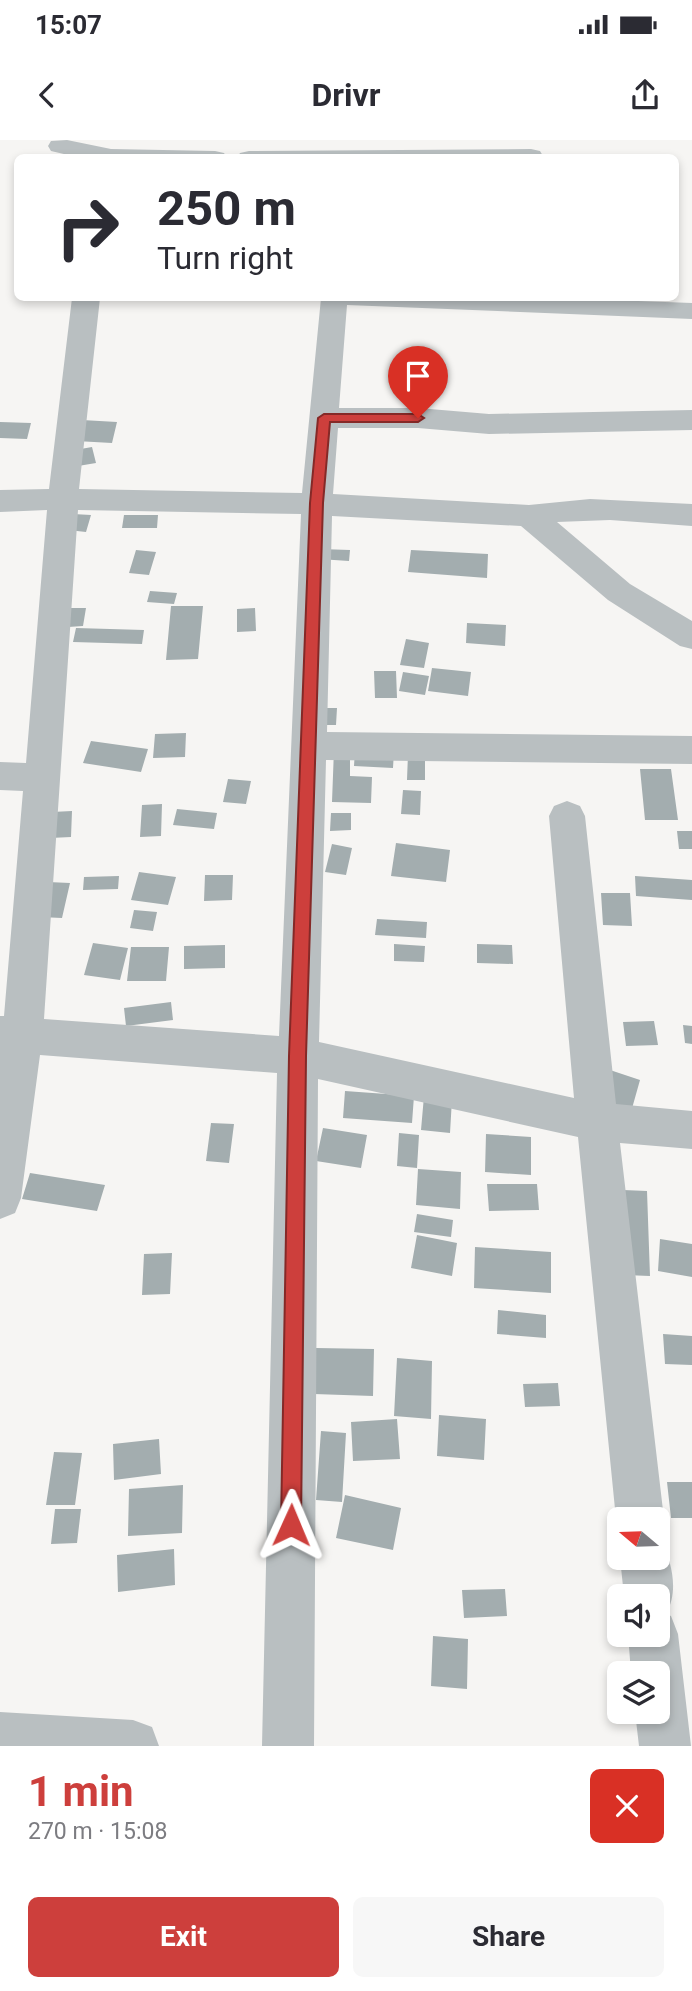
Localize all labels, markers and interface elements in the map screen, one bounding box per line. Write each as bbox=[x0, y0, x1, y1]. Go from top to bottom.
text: 15:07 bbox=[35, 10, 102, 40]
icon: back bbox=[28, 76, 66, 114]
text: Drivr bbox=[312, 76, 380, 114]
icon: share bbox=[626, 76, 664, 114]
text: 250 m bbox=[157, 180, 296, 237]
icon: right bbox=[42, 182, 133, 273]
text: Turn right bbox=[157, 239, 293, 277]
pin bbox=[388, 346, 448, 418]
icon: arrive bbox=[399, 357, 437, 395]
position arrow bbox=[254, 1488, 328, 1562]
north arrow bbox=[607, 1507, 670, 1570]
map controls bbox=[607, 1507, 670, 1724]
button: sound bbox=[607, 1584, 670, 1647]
button: layers bbox=[607, 1661, 670, 1724]
text: 1 min bbox=[28, 1767, 134, 1816]
button: close bbox=[590, 1769, 664, 1843]
text: 270 m · 15:08 bbox=[28, 1818, 167, 1845]
button: Exit bbox=[28, 1897, 339, 1977]
button: Share bbox=[353, 1897, 664, 1977]

